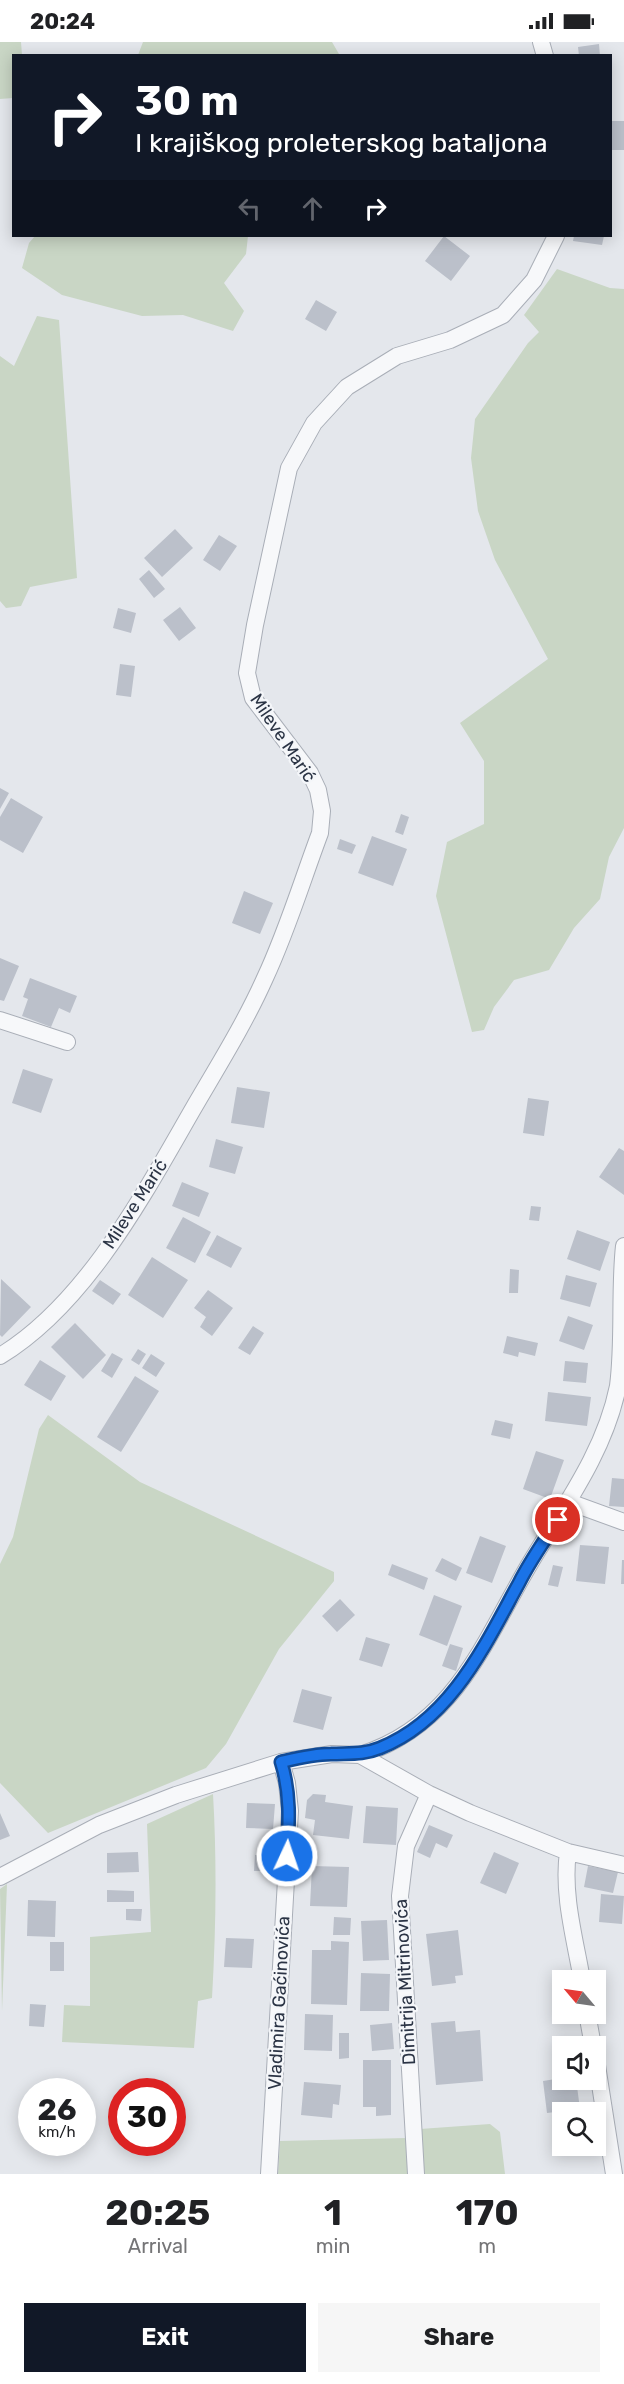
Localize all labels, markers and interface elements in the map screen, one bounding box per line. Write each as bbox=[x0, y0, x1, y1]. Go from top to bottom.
text: 20:24 bbox=[30, 8, 95, 35]
text: 30 m bbox=[135, 76, 239, 126]
icon: right bbox=[36, 78, 114, 156]
text: I krajiškog proleterskog bataljona bbox=[135, 127, 548, 159]
icon: left bbox=[233, 192, 266, 225]
icon: ahead bbox=[296, 192, 329, 225]
icon: right bbox=[359, 192, 392, 225]
street label: Mileve Marić bbox=[245, 689, 321, 787]
street label: Mileve Marić bbox=[98, 1155, 172, 1253]
pin bbox=[532, 1494, 583, 1545]
icon: arrive bbox=[541, 1503, 574, 1536]
position arrow bbox=[255, 1824, 319, 1888]
street label: Dimitrija Mitrinovića bbox=[390, 1898, 420, 2066]
street label: Vladimira Gaćinovića bbox=[263, 1915, 295, 2091]
north arrow bbox=[552, 1970, 606, 2024]
map controls bbox=[552, 1970, 606, 2156]
button: sound bbox=[552, 2036, 606, 2090]
speed limit sign: 30 bbox=[108, 2078, 186, 2156]
text: 26 bbox=[37, 2092, 77, 2128]
button: search bbox=[552, 2102, 606, 2156]
text: km/h bbox=[38, 2123, 76, 2141]
text: 20:25 bbox=[105, 2191, 210, 2234]
text: 1 bbox=[324, 2191, 342, 2234]
text: 170 bbox=[456, 2191, 519, 2234]
text: Arrival bbox=[128, 2234, 188, 2258]
text: min bbox=[316, 2234, 350, 2258]
text: m bbox=[478, 2234, 496, 2258]
button: Exit bbox=[24, 2303, 306, 2372]
button: Share bbox=[318, 2303, 600, 2372]

